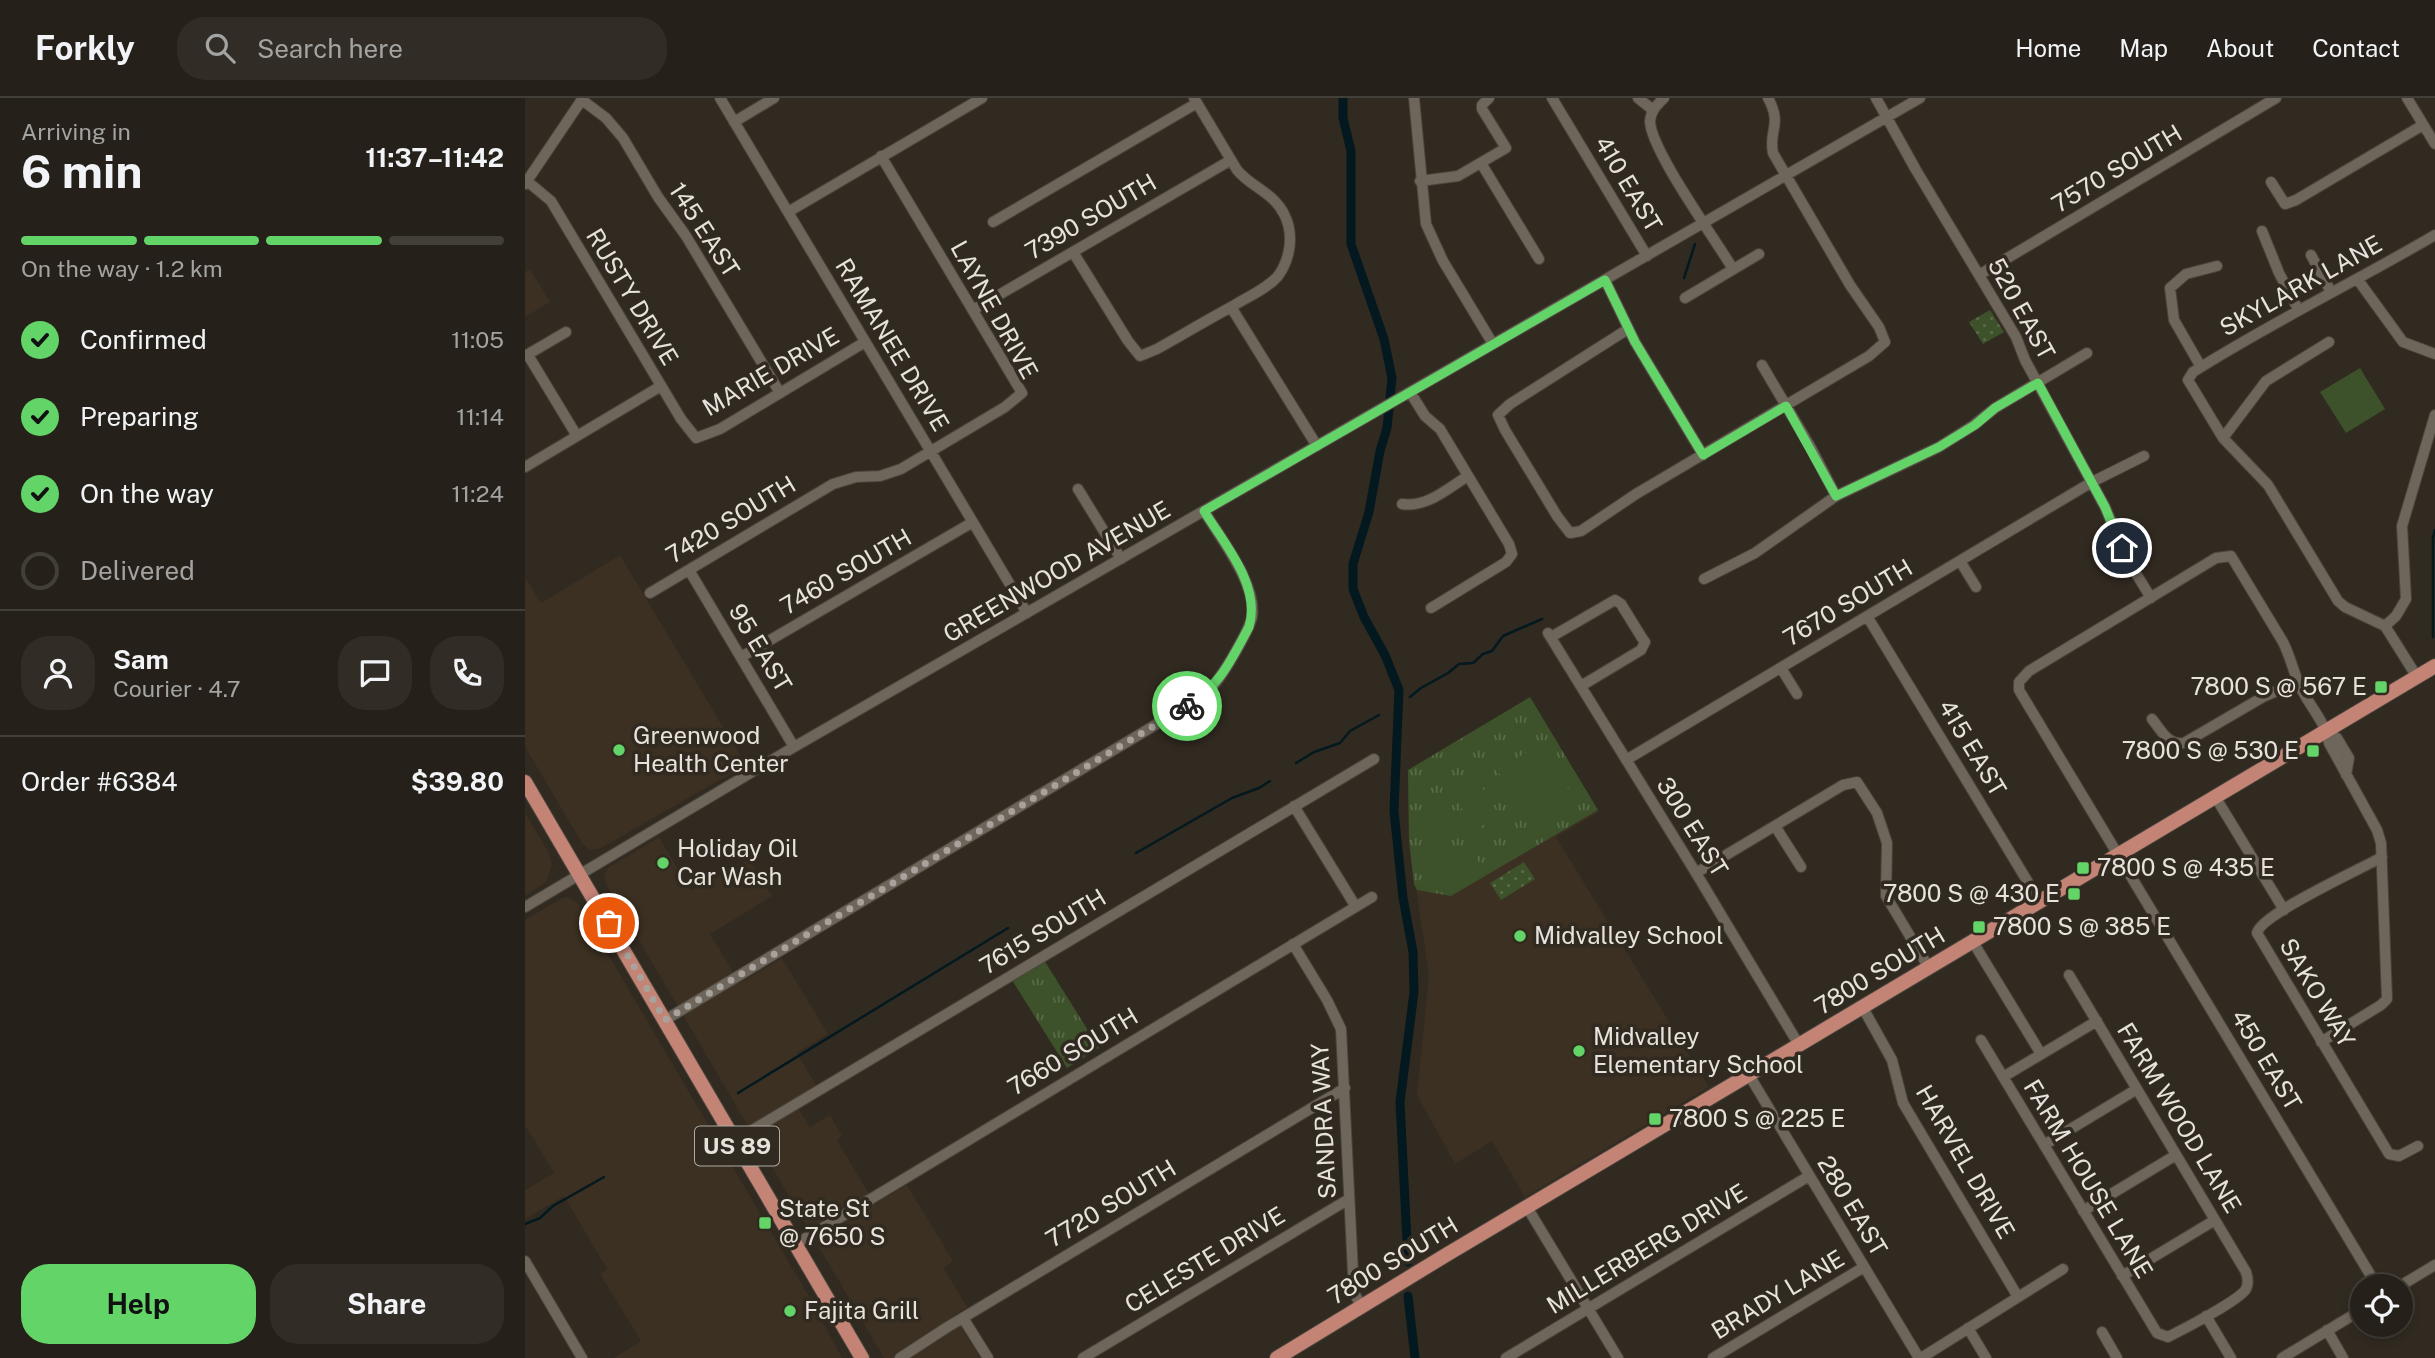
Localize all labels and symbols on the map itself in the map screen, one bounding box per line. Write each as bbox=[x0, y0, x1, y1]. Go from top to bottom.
street label: 7570 SOUTH bbox=[2046, 118, 2187, 218]
street label: 410 EAST bbox=[1589, 131, 1668, 236]
street label: 7390 SOUTH bbox=[1020, 167, 1161, 265]
street label: 145 EAST bbox=[664, 177, 746, 282]
street label: RUSTY DRIVE bbox=[581, 223, 685, 370]
street label: SKYLARK LANE bbox=[2215, 229, 2386, 341]
street label: LAYNE DRIVE bbox=[945, 236, 1044, 383]
street label: RAMANEE DRIVE bbox=[830, 253, 955, 436]
street label: 520 EAST bbox=[1983, 253, 2061, 364]
street label: MARIE DRIVE bbox=[697, 321, 844, 421]
street label: 7420 SOUTH bbox=[661, 470, 800, 569]
street label: GREENWOOD AVENUE bbox=[938, 495, 1175, 648]
pin bbox=[2092, 518, 2152, 578]
street label: 7460 SOUTH bbox=[775, 522, 916, 620]
street label: 7670 SOUTH bbox=[1778, 553, 1917, 652]
street label: 95 EAST bbox=[724, 598, 798, 697]
courier bbox=[1152, 671, 1222, 741]
place label: 7800 S @ 567 E bbox=[2190, 672, 2367, 700]
marker: 7800 S @ 567 E bbox=[2373, 679, 2389, 695]
street label: 415 EAST bbox=[1933, 694, 2013, 801]
place label: Greenwood Health Center bbox=[633, 721, 789, 777]
place label: 7800 S @ 530 E bbox=[2122, 736, 2299, 764]
marker: Greenwood Health Center bbox=[611, 742, 627, 758]
marker: 7800 S @ 530 E bbox=[2305, 743, 2321, 759]
street label: 300 EAST bbox=[1651, 772, 1734, 881]
place label: Holiday Oil Car Wash bbox=[677, 834, 798, 890]
place label: 7800 S @ 435 E bbox=[2097, 853, 2275, 881]
marker: Holiday Oil Car Wash bbox=[655, 855, 671, 871]
marker: 7800 S @ 435 E bbox=[2075, 860, 2091, 876]
place label: 7800 S @ 430 E bbox=[1883, 879, 2060, 907]
street label: 7615 SOUTH bbox=[974, 882, 1111, 980]
marker: 7800 S @ 430 E bbox=[2066, 886, 2082, 902]
pin bbox=[579, 893, 639, 953]
place label: 7800 S @ 385 E bbox=[1993, 912, 2171, 940]
marker: 7800 S @ 385 E bbox=[1971, 919, 1987, 935]
street label: 7800 SOUTH bbox=[1809, 920, 1950, 1020]
place label: Midvalley School bbox=[1534, 921, 1723, 949]
marker: Midvalley School bbox=[1512, 928, 1528, 944]
street label: SAKO WAY bbox=[2274, 933, 2361, 1052]
street label: 7660 SOUTH bbox=[1002, 1001, 1142, 1101]
street label: 450 EAST bbox=[2226, 1004, 2308, 1115]
street label: FARM WOOD LANE bbox=[2112, 1017, 2248, 1218]
place label: Midvalley Elementary School bbox=[1593, 1022, 1804, 1078]
street label: SANDRA WAY bbox=[1305, 1042, 1341, 1200]
marker: Midvalley Elementary School bbox=[1571, 1043, 1587, 1059]
street label: FARM HOUSE LANE bbox=[2019, 1074, 2159, 1283]
street label: HARVEL DRIVE bbox=[1911, 1080, 2021, 1243]
place label: 7800 S @ 225 E bbox=[1669, 1104, 1845, 1132]
marker: 7800 S @ 225 E bbox=[1647, 1111, 1663, 1127]
road number: US 89 bbox=[695, 1126, 779, 1166]
street label: 280 EAST bbox=[1812, 1150, 1894, 1261]
street label: 7720 SOUTH bbox=[1040, 1153, 1181, 1253]
street label: MILLERBERG DRIVE bbox=[1541, 1177, 1752, 1319]
place label: State St @ 7650 S bbox=[779, 1194, 885, 1250]
street label: CELESTE DRIVE bbox=[1119, 1200, 1290, 1318]
street label: 7800 SOUTH bbox=[1322, 1210, 1463, 1310]
marker: State St @ 7650 S bbox=[757, 1215, 773, 1231]
street label: BRADY LANE bbox=[1706, 1244, 1849, 1345]
place label: Fajita Grill bbox=[804, 1296, 919, 1324]
marker: Fajita Grill bbox=[782, 1303, 798, 1319]

